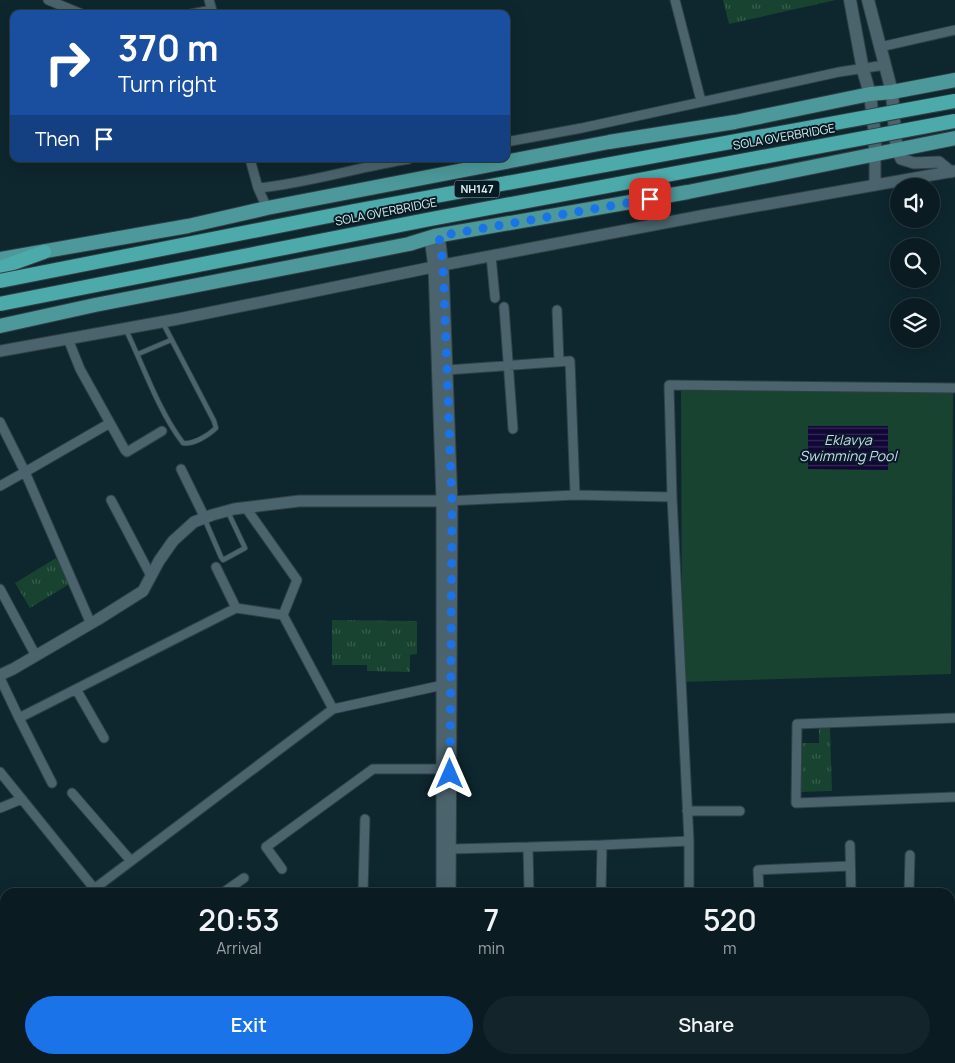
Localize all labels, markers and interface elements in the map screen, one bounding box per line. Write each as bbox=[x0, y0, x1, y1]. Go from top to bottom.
text: 370 m bbox=[118, 24, 219, 72]
icon: right bbox=[35, 30, 100, 95]
text: Turn right bbox=[118, 69, 216, 99]
street label: SOLA OVERBRIDGE bbox=[732, 119, 836, 154]
icon: arrive bbox=[90, 125, 118, 153]
text: Then bbox=[35, 126, 80, 152]
pin bbox=[629, 178, 671, 220]
map controls bbox=[890, 178, 940, 348]
button: sound bbox=[890, 178, 940, 228]
road number: NH147 bbox=[454, 180, 500, 198]
icon: arrive bbox=[636, 185, 664, 213]
street label: SOLA OVERBRIDGE bbox=[334, 193, 438, 230]
button: search bbox=[890, 238, 940, 288]
button: layers bbox=[890, 298, 940, 348]
water label: Eklavya Swimming Pool bbox=[799, 430, 898, 465]
position arrow bbox=[423, 747, 475, 799]
text: 20:53 bbox=[198, 899, 280, 940]
text: 7 bbox=[484, 899, 499, 940]
text: 520 bbox=[703, 899, 757, 940]
text: Arrival bbox=[216, 937, 262, 959]
text: min bbox=[478, 937, 505, 959]
text: m bbox=[723, 937, 737, 959]
button: Exit bbox=[25, 996, 473, 1054]
button: Share bbox=[483, 996, 930, 1054]

